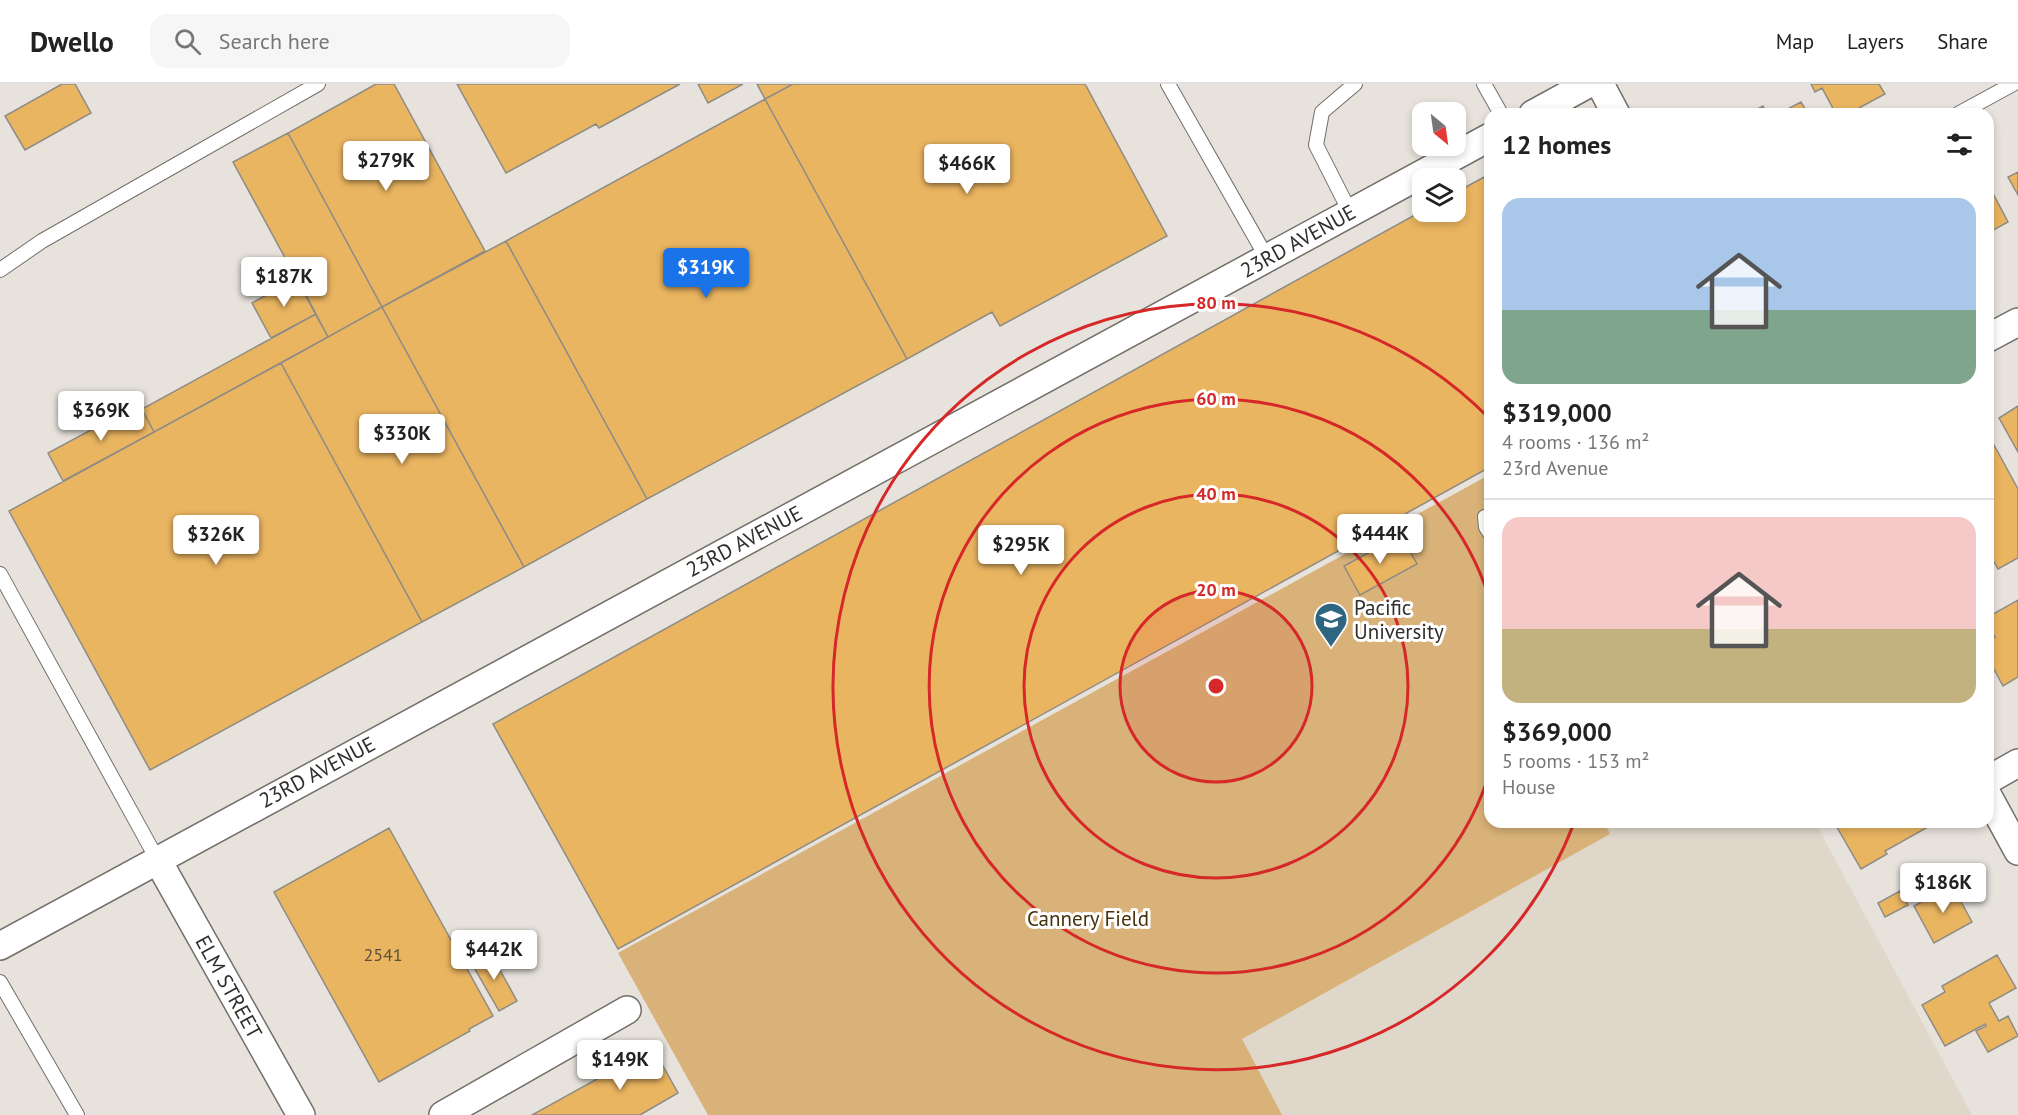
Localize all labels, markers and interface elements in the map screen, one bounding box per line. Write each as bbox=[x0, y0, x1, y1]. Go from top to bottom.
search box bbox=[150, 14, 570, 68]
text: Dwello bbox=[30, 23, 114, 60]
icon: search bbox=[171, 25, 204, 58]
text: Search here bbox=[219, 27, 330, 55]
text: Map bbox=[1776, 28, 1814, 55]
text: Layers bbox=[1847, 28, 1904, 55]
text: Share bbox=[1937, 28, 1988, 55]
north arrow bbox=[1412, 102, 1466, 156]
map controls bbox=[1412, 102, 1466, 222]
text: 12 homes bbox=[1502, 128, 1611, 161]
icon: filters bbox=[1943, 128, 1976, 161]
pin: $279K bbox=[344, 141, 428, 192]
pin: $466K bbox=[925, 144, 1009, 195]
text: $279K bbox=[357, 147, 415, 173]
text: $466K bbox=[938, 150, 996, 176]
button: layers bbox=[1412, 168, 1466, 222]
street label: 23RD AVENUE bbox=[1236, 198, 1360, 284]
icon: home bbox=[1685, 237, 1793, 345]
pin: $319K bbox=[664, 248, 748, 299]
text: $319K bbox=[677, 254, 735, 280]
pin: $187K bbox=[242, 257, 326, 308]
text: $187K bbox=[255, 263, 313, 289]
text: 80 m bbox=[1196, 291, 1236, 314]
text: 60 m bbox=[1196, 387, 1236, 410]
pin: $369K bbox=[59, 391, 143, 442]
text: $319,000 bbox=[1502, 396, 1612, 429]
text: $369K bbox=[72, 397, 130, 423]
pin: $330K bbox=[360, 414, 444, 465]
text: $330K bbox=[373, 420, 431, 446]
text: 4 rooms · 136 m² bbox=[1502, 429, 1649, 455]
text: 23rd Avenue bbox=[1502, 455, 1609, 481]
text: 40 m bbox=[1196, 482, 1236, 505]
street label: 23RD AVENUE bbox=[681, 499, 807, 583]
pin: $444K bbox=[1338, 514, 1422, 565]
pin: $326K bbox=[174, 515, 258, 566]
text: $444K bbox=[1351, 520, 1409, 546]
text: $326K bbox=[187, 521, 245, 547]
pin: $295K bbox=[979, 525, 1063, 576]
text: $295K bbox=[992, 531, 1050, 557]
icon: home bbox=[1685, 556, 1793, 664]
text: 20 m bbox=[1196, 578, 1236, 601]
place label: Pacific University bbox=[1354, 594, 1444, 645]
school or university icon: Pacific University bbox=[1313, 601, 1349, 648]
centre of rings bbox=[1206, 676, 1226, 696]
text: $369,000 bbox=[1502, 715, 1612, 748]
street label: 23RD AVENUE bbox=[254, 730, 380, 814]
text: 5 rooms · 153 m² bbox=[1502, 748, 1649, 774]
text: House bbox=[1502, 774, 1556, 800]
pin: $186K bbox=[1901, 863, 1985, 914]
text: $186K bbox=[1914, 869, 1972, 895]
park label: Cannery Field bbox=[1027, 905, 1149, 932]
pin: $442K bbox=[452, 930, 536, 981]
street label: ELM STREET bbox=[190, 931, 269, 1044]
text: $442K bbox=[465, 936, 523, 962]
house number: 2541 bbox=[363, 943, 403, 966]
pin: $149K bbox=[578, 1040, 662, 1091]
text: $149K bbox=[591, 1046, 649, 1072]

